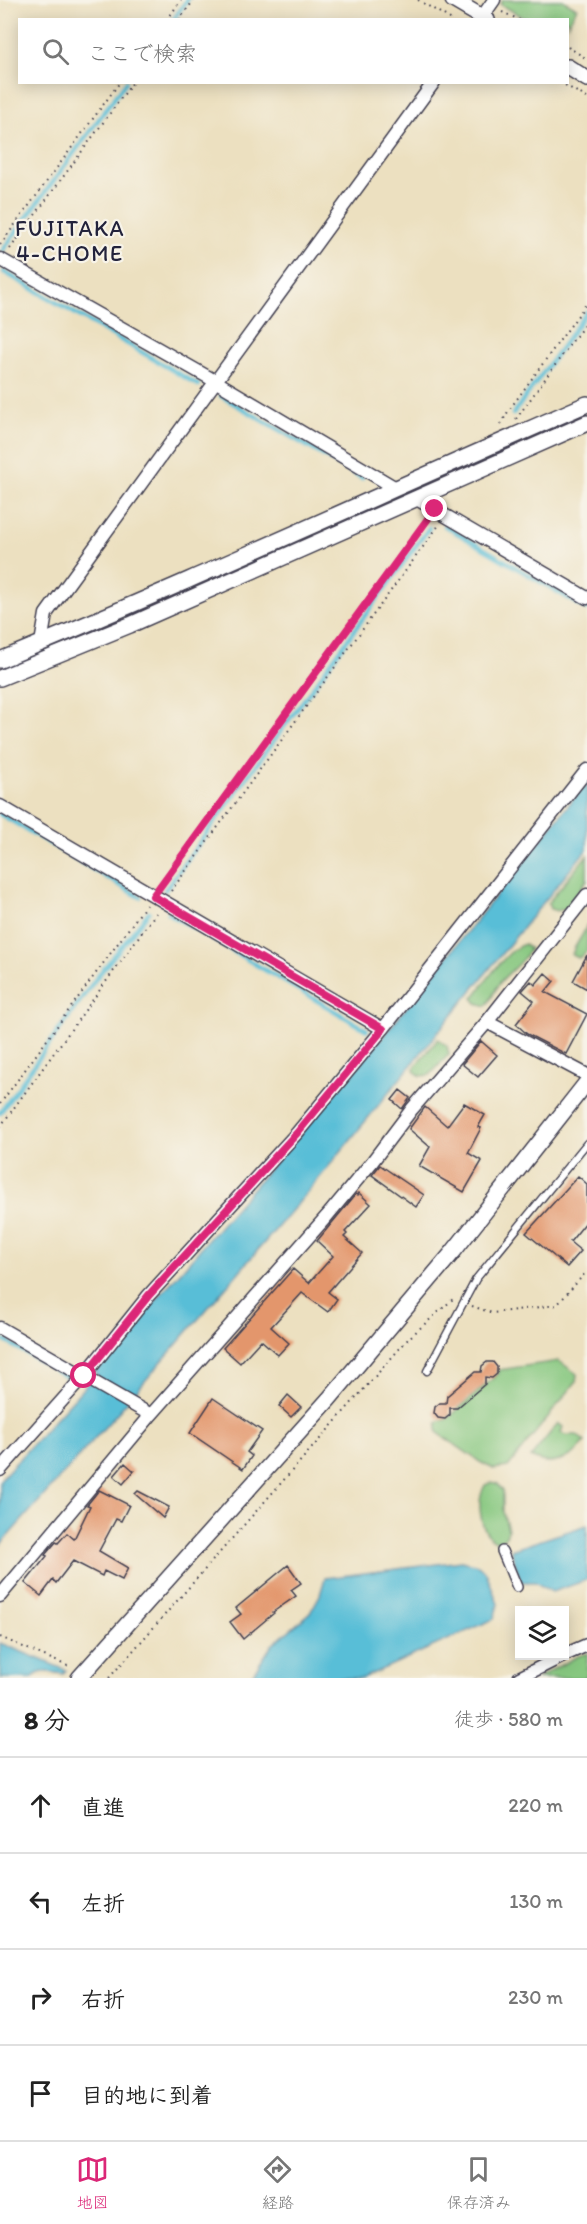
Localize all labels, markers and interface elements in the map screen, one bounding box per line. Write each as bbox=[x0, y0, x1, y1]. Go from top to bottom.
search box bbox=[18, 18, 569, 84]
icon: search bbox=[39, 35, 72, 68]
text: ここで検索 bbox=[87, 40, 197, 67]
district label: FUJITAKA 4-CHOME bbox=[15, 215, 125, 267]
route end bbox=[421, 495, 447, 521]
route start bbox=[70, 1362, 96, 1388]
map controls bbox=[515, 1606, 569, 1660]
button: layers bbox=[515, 1606, 569, 1660]
text: 8 分 bbox=[24, 1704, 70, 1736]
text: 徒歩 · 580 m bbox=[454, 1707, 563, 1731]
icon: ahead bbox=[24, 1789, 57, 1822]
text: 220 m bbox=[508, 1793, 563, 1817]
text: 直進 bbox=[81, 1794, 125, 1821]
icon: left bbox=[24, 1885, 57, 1918]
text: 130 m bbox=[509, 1889, 563, 1913]
text: 左折 bbox=[81, 1890, 125, 1917]
icon: right bbox=[24, 1981, 57, 2014]
text: 230 m bbox=[508, 1985, 563, 2009]
text: 右折 bbox=[81, 1986, 125, 2013]
icon: arrive bbox=[24, 2077, 57, 2110]
text: 目的地に到着 bbox=[81, 2082, 213, 2109]
tab: 地図 bbox=[76, 2153, 109, 2213]
tab: 経路 bbox=[261, 2153, 294, 2213]
tab: 保存済み bbox=[447, 2153, 511, 2213]

